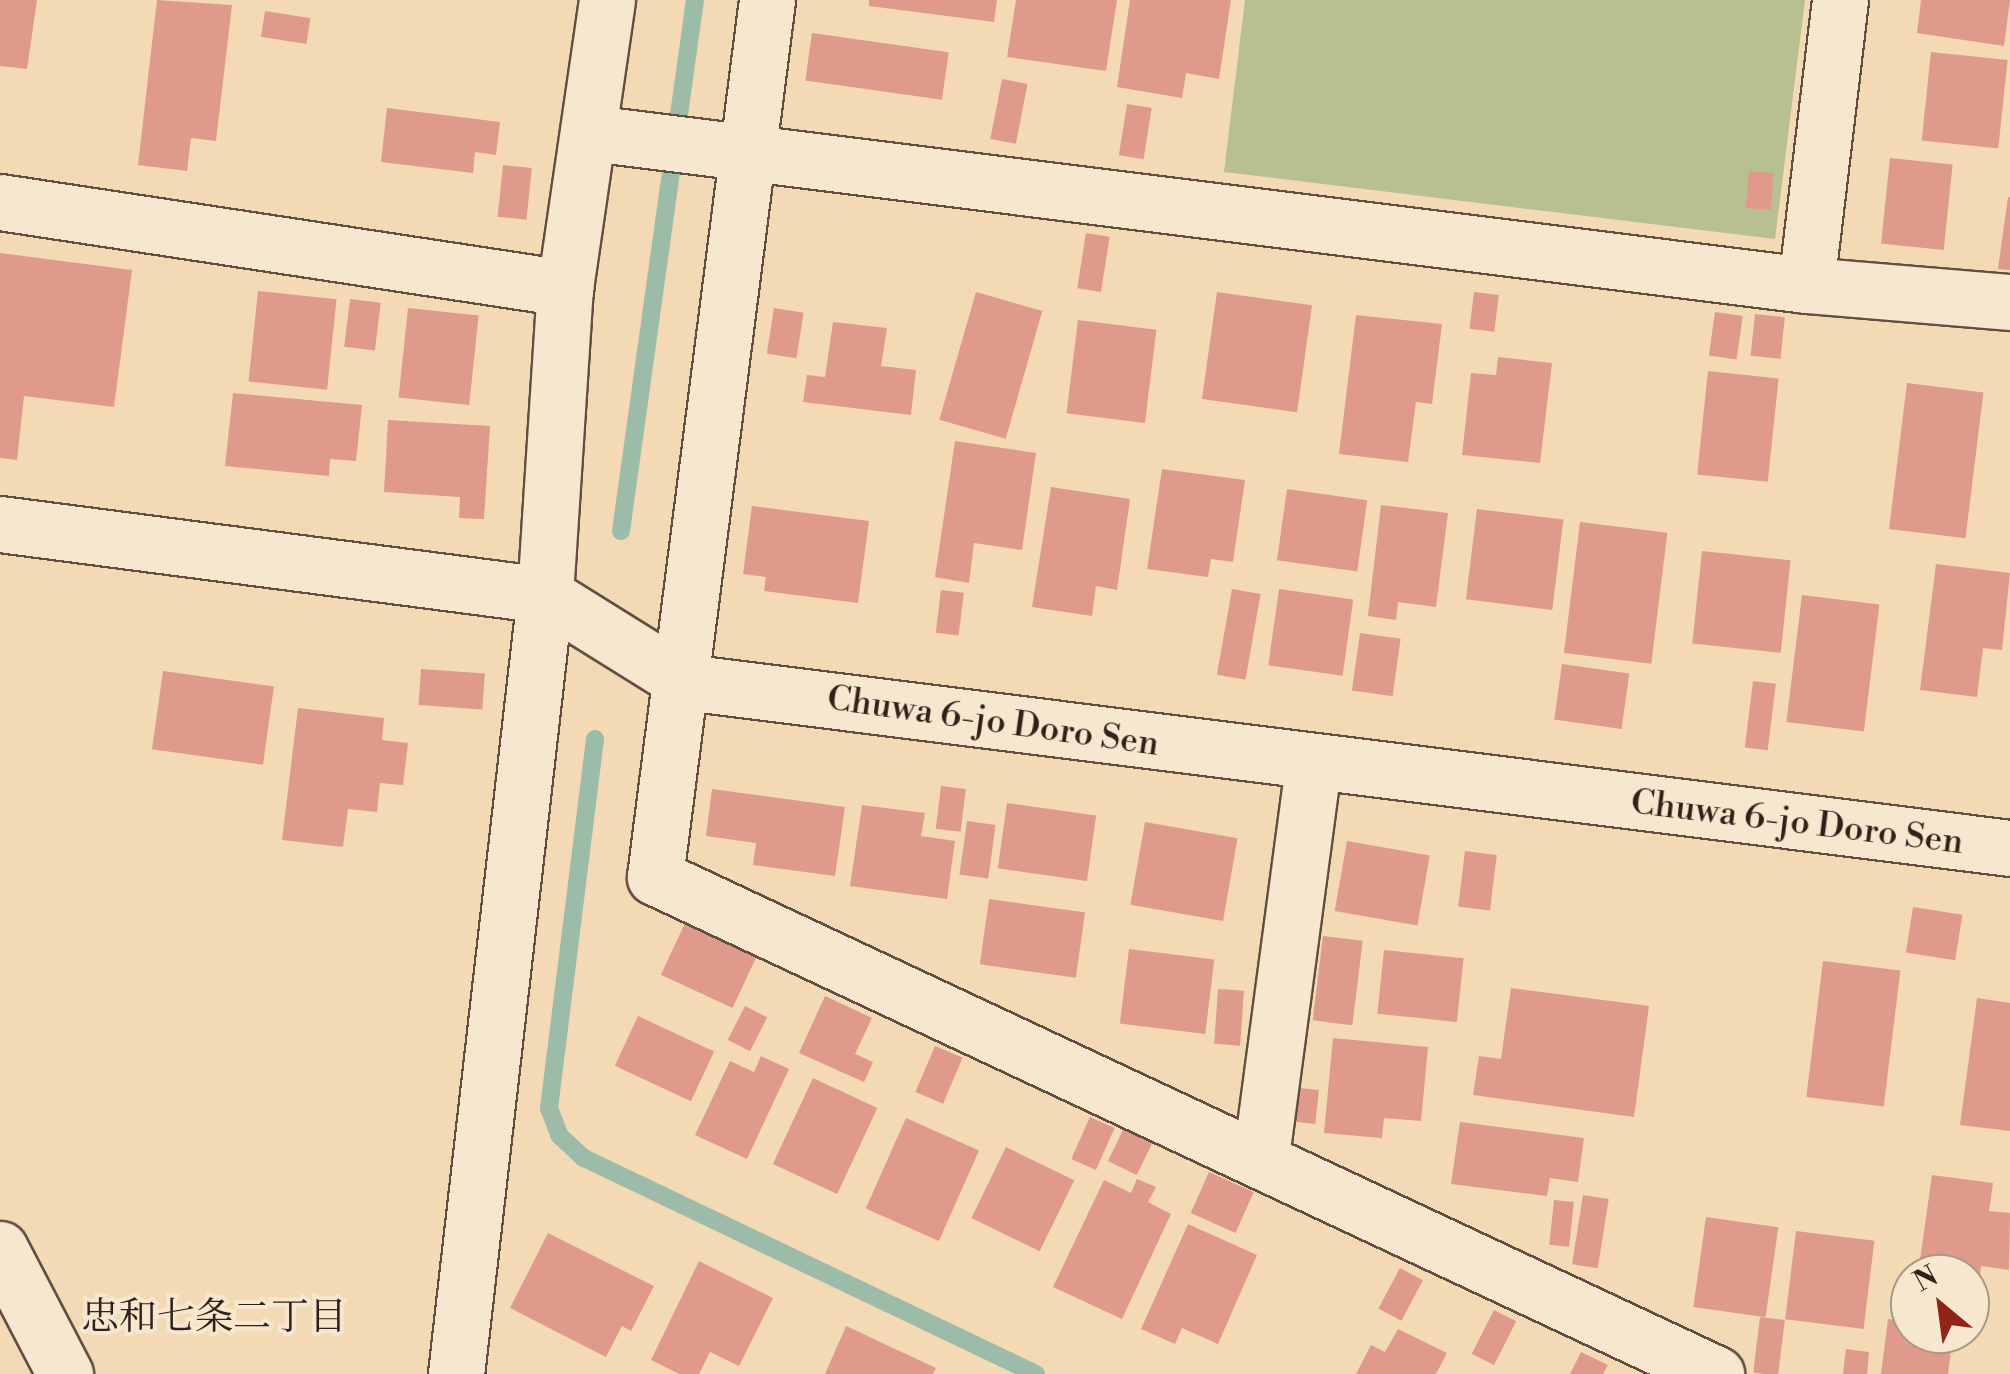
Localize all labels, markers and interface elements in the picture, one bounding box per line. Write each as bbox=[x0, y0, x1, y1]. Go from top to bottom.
street label: Chuwa 6-jo Doro Sen bbox=[824, 678, 1162, 766]
street label: Chuwa 6-jo Doro Sen bbox=[1628, 782, 1966, 864]
north arrow bbox=[1890, 1254, 1990, 1354]
text: N bbox=[1908, 1258, 1944, 1300]
district label: 忠和七条二丁目 bbox=[81, 1295, 347, 1341]

